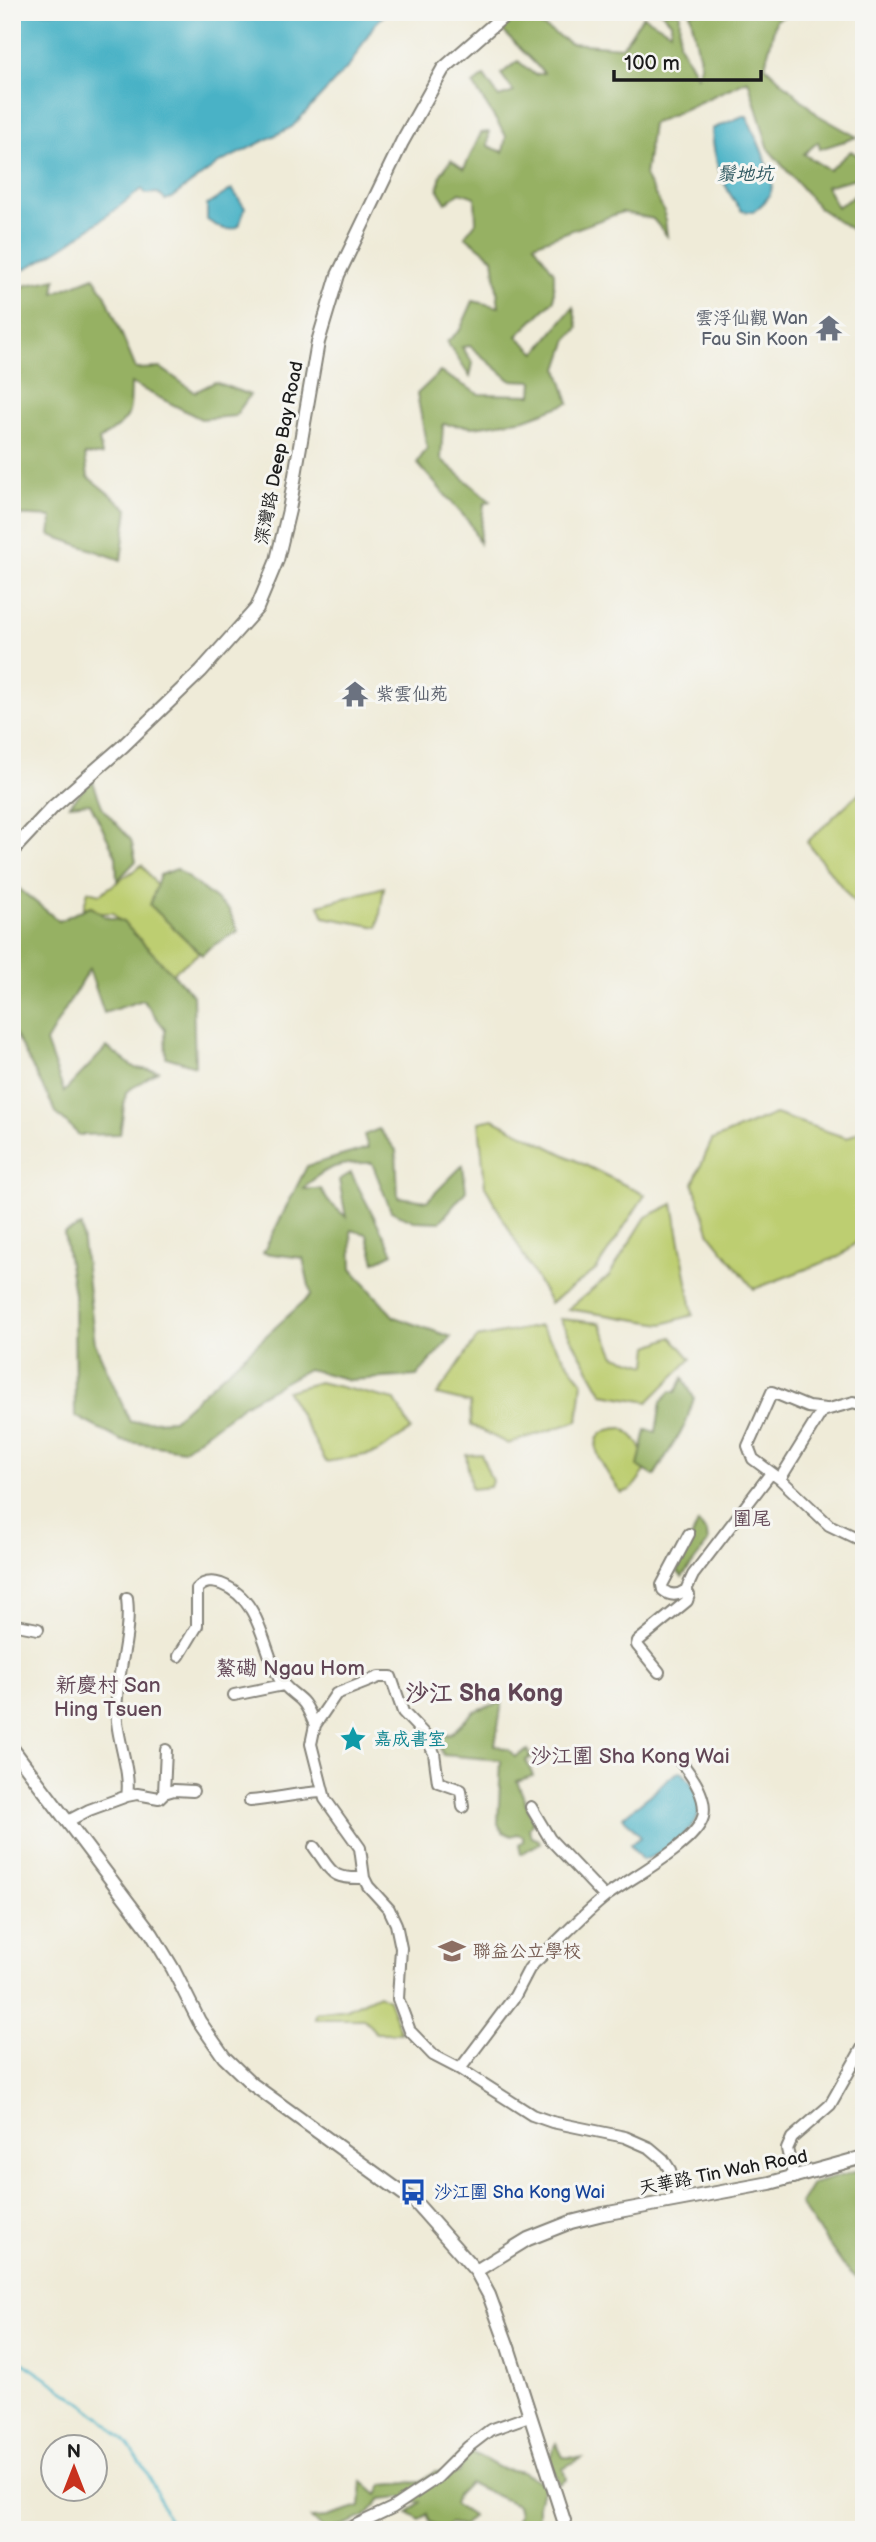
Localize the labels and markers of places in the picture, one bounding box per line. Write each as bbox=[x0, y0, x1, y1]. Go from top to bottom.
place label: 雲浮仙觀 Wan Fau Sin Koon bbox=[695, 308, 808, 350]
temple icon: 雲浮仙觀 Wan Fau Sin Koon bbox=[814, 313, 844, 343]
temple icon: 紫雲仙苑 bbox=[340, 679, 370, 709]
place label: 紫雲仙苑 bbox=[376, 684, 448, 705]
place icon: 嘉成書室 bbox=[338, 1724, 368, 1754]
place label: 嘉成書室 bbox=[374, 1729, 446, 1750]
school or university icon: 聯益公立學校 bbox=[437, 1936, 467, 1966]
place label: 聯益公立學校 bbox=[473, 1941, 581, 1962]
bus stop icon: 沙江圍 Sha Kong Wai bbox=[398, 2177, 428, 2207]
place label: 沙江圍 Sha Kong Wai bbox=[434, 2182, 605, 2203]

